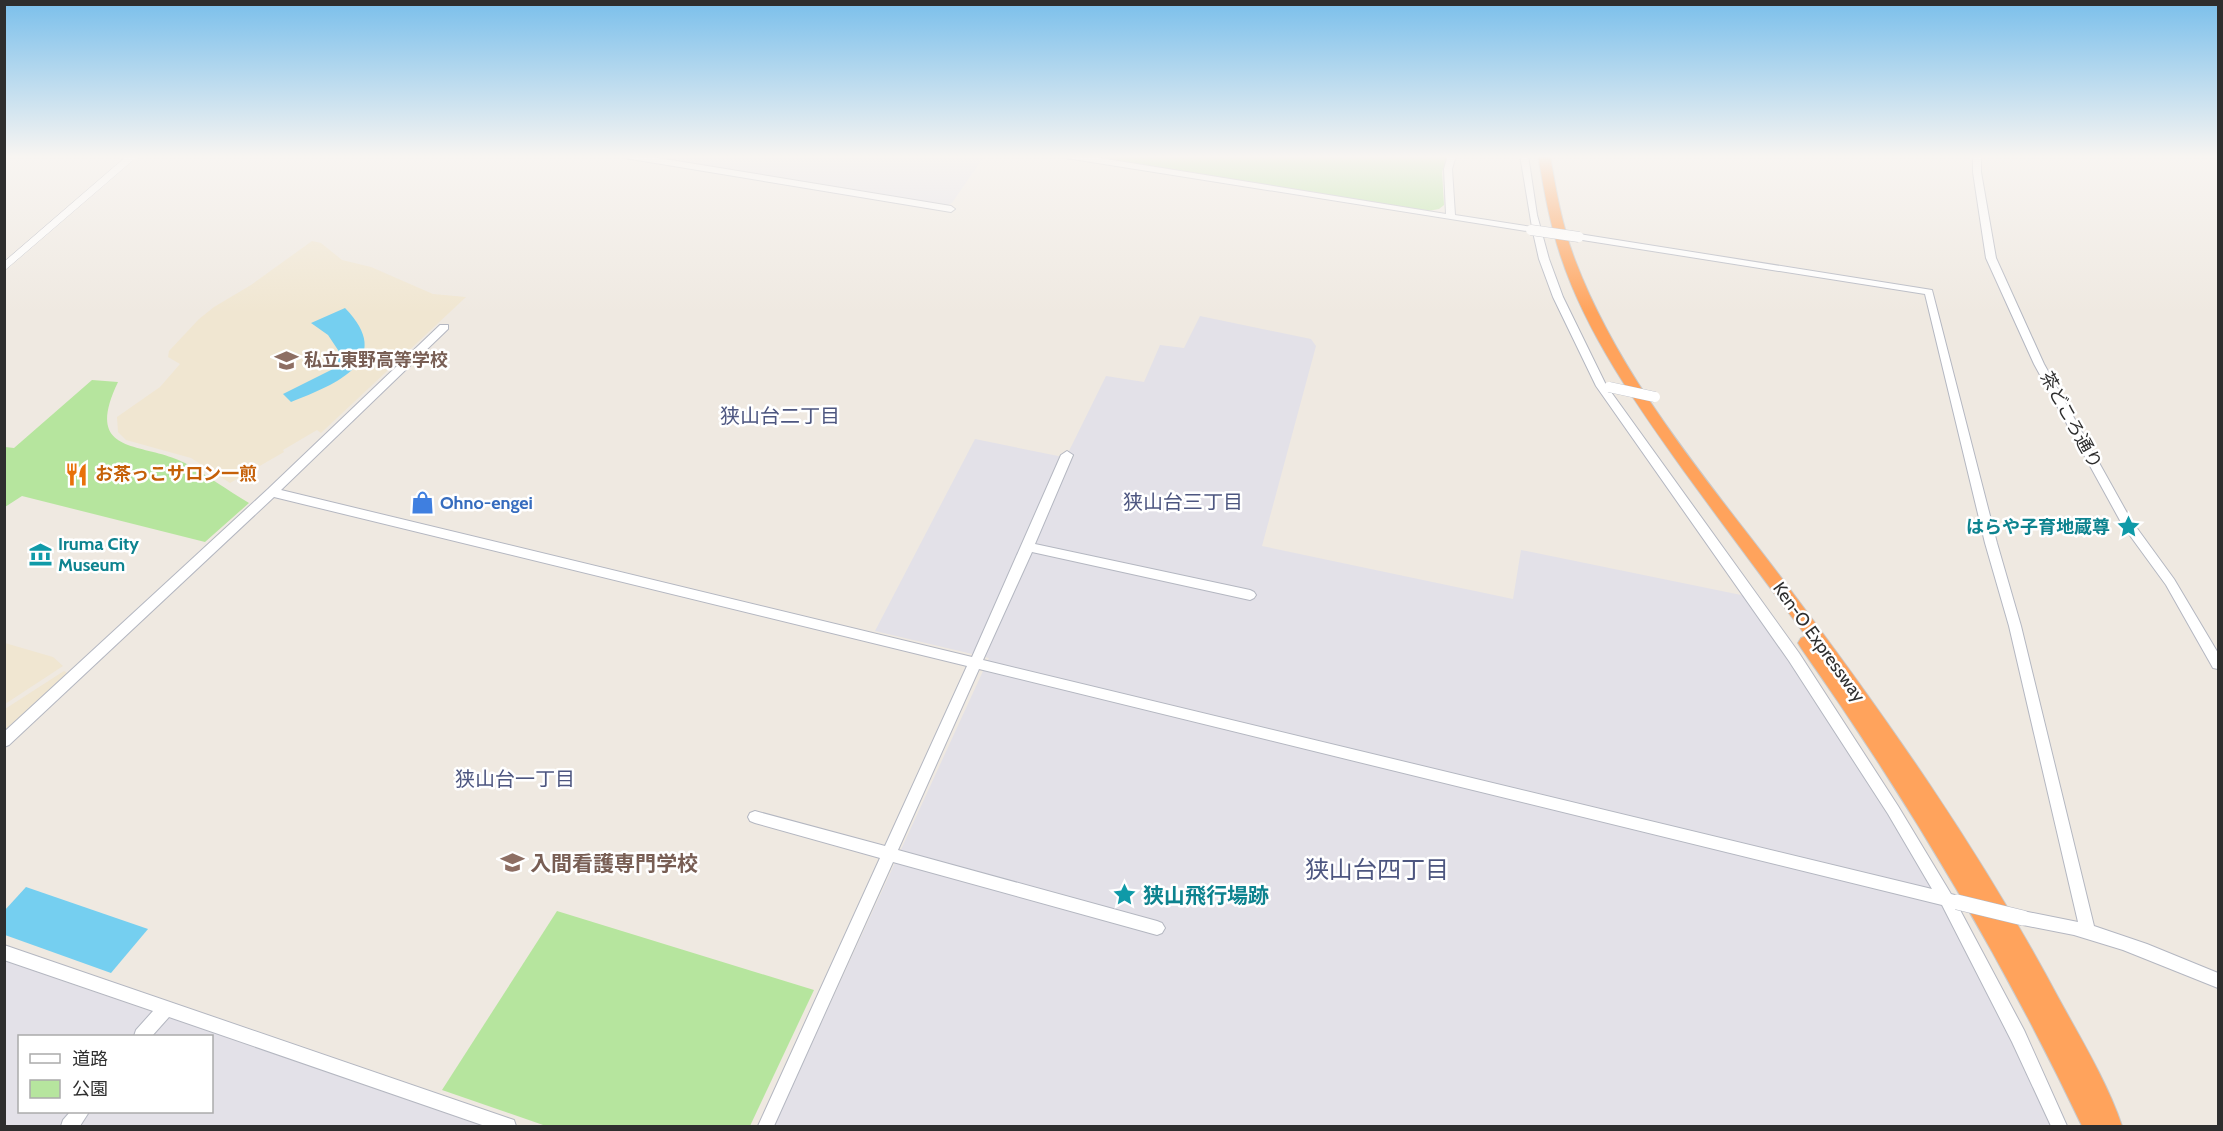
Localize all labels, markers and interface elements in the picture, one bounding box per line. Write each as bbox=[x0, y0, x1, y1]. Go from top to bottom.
school or university icon: 私立東野高等学校 bbox=[273, 347, 299, 373]
place label: 私立東野高等学校 bbox=[304, 349, 448, 371]
street label: 茶どころ通り bbox=[2035, 368, 2107, 472]
district label: 狭山台二丁目 bbox=[720, 404, 840, 428]
restaurant icon: お茶っこサロン一煎 bbox=[64, 461, 90, 487]
place label: お茶っこサロン一煎 bbox=[95, 463, 257, 485]
shop icon: Ohno-engei bbox=[409, 490, 435, 516]
district label: 狭山台三丁目 bbox=[1123, 490, 1243, 514]
place label: Ohno-engei bbox=[440, 492, 533, 514]
place icon: はらや子育地蔵尊 bbox=[2115, 514, 2141, 540]
place label: はらや子育地蔵尊 bbox=[1966, 516, 2110, 538]
place label: Iruma City Museum bbox=[58, 533, 139, 576]
museum icon: Iruma City Museum bbox=[27, 541, 53, 567]
street label: Ken-O Expressway bbox=[1768, 578, 1870, 706]
district label: 狭山台一丁目 bbox=[455, 767, 575, 791]
school or university icon: 入間看護専門学校 bbox=[499, 850, 525, 876]
place label: 入間看護専門学校 bbox=[530, 851, 698, 876]
district label: 狭山台四丁目 bbox=[1305, 855, 1449, 884]
place icon: 狭山飛行場跡 bbox=[1112, 882, 1138, 908]
place label: 狭山飛行場跡 bbox=[1143, 883, 1269, 908]
legend bbox=[18, 1035, 213, 1113]
text: 道路 bbox=[72, 1048, 108, 1070]
text: 公園 bbox=[72, 1078, 108, 1100]

